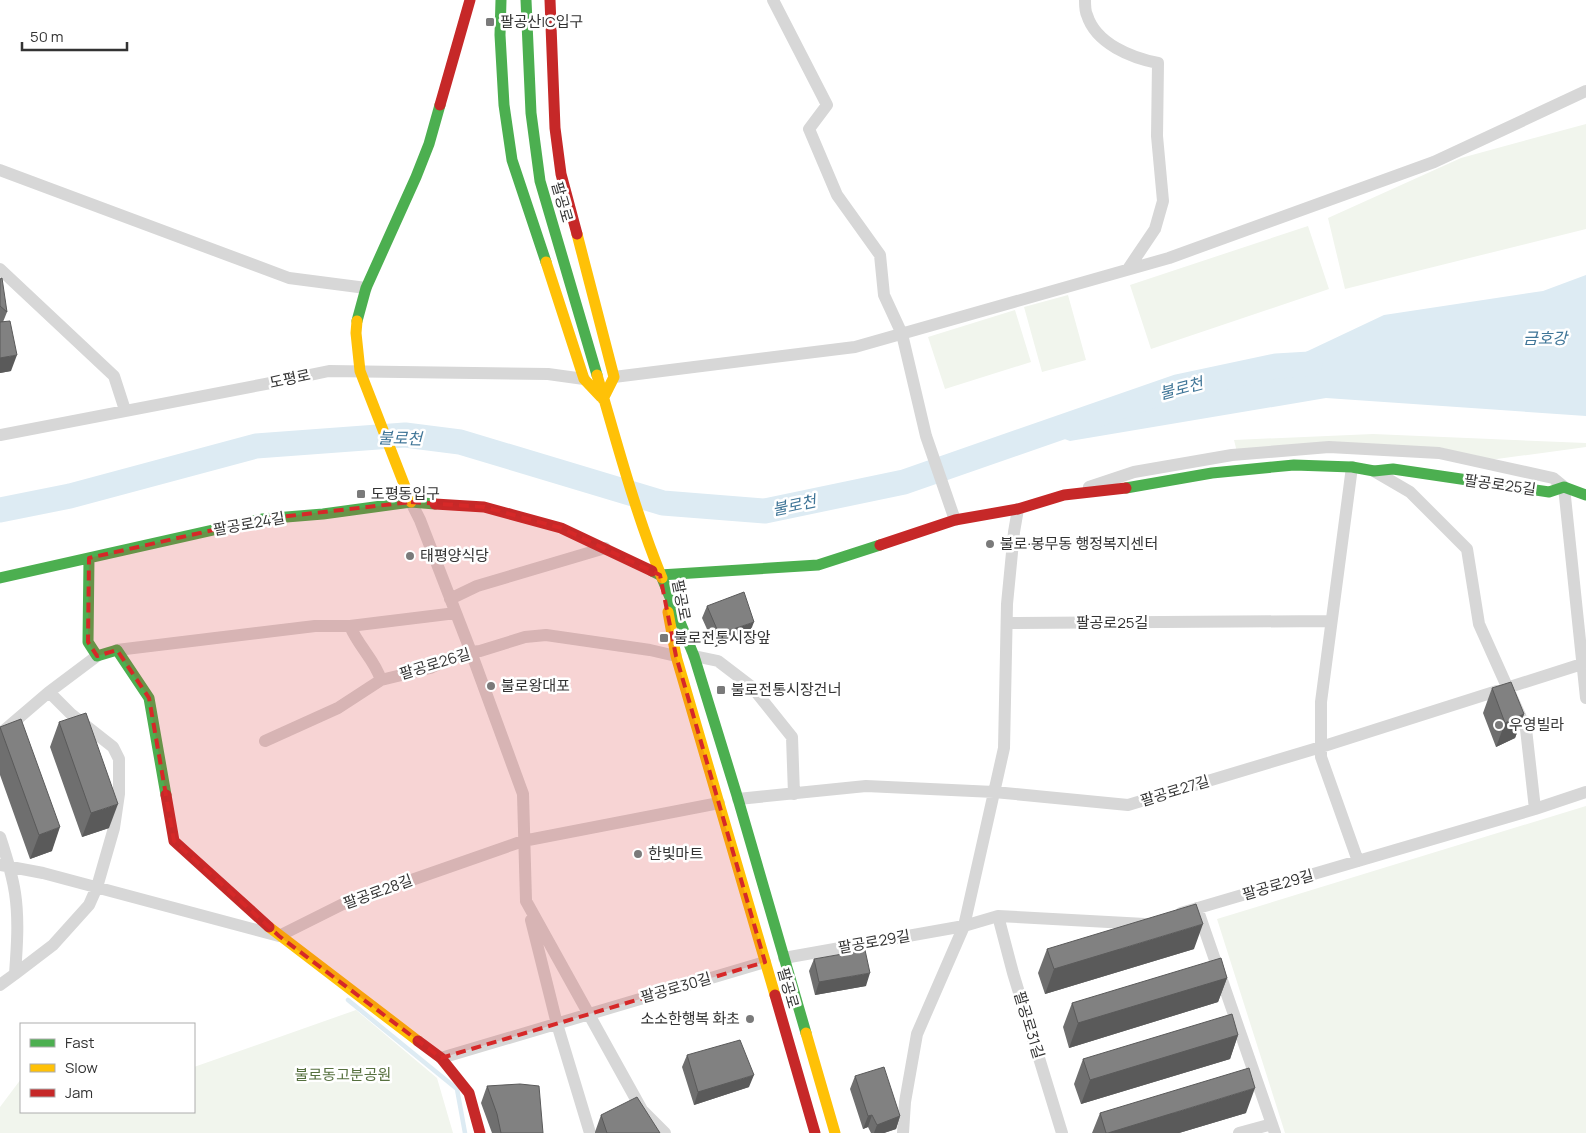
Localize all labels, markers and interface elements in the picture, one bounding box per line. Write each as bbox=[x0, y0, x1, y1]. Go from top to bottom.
place label: 팔공산IC입구 bbox=[500, 11, 583, 32]
marker: 팔공산IC입구 bbox=[484, 16, 496, 28]
scale bar bbox=[22, 20, 128, 52]
text: 50 m bbox=[30, 26, 64, 47]
street label: 팔공로 bbox=[547, 179, 578, 225]
water label: 금호강 bbox=[1523, 327, 1569, 349]
street label: 도평로 bbox=[267, 364, 312, 393]
water label: 불로천 bbox=[1157, 371, 1207, 404]
water label: 불로천 bbox=[378, 427, 425, 449]
street label: 팔공로25길 bbox=[1463, 469, 1537, 500]
place label: 도평동입구 bbox=[371, 483, 440, 504]
marker: 도평동입구 bbox=[355, 488, 367, 500]
water label: 불로천 bbox=[770, 489, 820, 520]
street label: 팔공로24길 bbox=[211, 507, 286, 540]
place label: 불로·봉무동 행정복지센터 bbox=[1000, 533, 1158, 554]
marker: 불로·봉무동 행정복지센터 bbox=[984, 538, 996, 550]
place label: 태평양식당 bbox=[420, 545, 489, 566]
marker: 태평양식당 bbox=[404, 550, 416, 562]
street label: 팔공로 bbox=[667, 578, 696, 622]
street label: 팔공로25길 bbox=[1076, 612, 1148, 633]
place label: 불로전통시장앞 bbox=[674, 627, 771, 648]
marker: 불로전통시장앞 bbox=[658, 632, 670, 644]
street label: 팔공로26길 bbox=[397, 643, 473, 684]
place label: 불로왕대포 bbox=[501, 675, 570, 696]
place label: 불로전통시장건너 bbox=[731, 679, 841, 700]
marker: 불로왕대포 bbox=[485, 680, 497, 692]
marker: 불로전통시장건너 bbox=[715, 684, 727, 696]
place label: 우영빌라 bbox=[1509, 714, 1564, 735]
marker: 우영빌라 bbox=[1493, 719, 1505, 731]
street label: 팔공로27길 bbox=[1138, 770, 1212, 811]
place label: 한빛마트 bbox=[648, 843, 703, 864]
marker: 한빛마트 bbox=[632, 848, 644, 860]
street label: 팔공로29길 bbox=[1240, 864, 1316, 905]
street label: 팔공로28길 bbox=[340, 869, 415, 914]
street label: 팔공로29길 bbox=[836, 925, 912, 958]
street label: 팔공로 bbox=[773, 965, 804, 1011]
street label: 팔공로30길 bbox=[638, 967, 714, 1008]
street label: 팔공로31길 bbox=[1009, 989, 1050, 1061]
place label: 소소한행복 화초 bbox=[640, 1008, 740, 1029]
marker: 소소한행복 화초 bbox=[744, 1013, 756, 1025]
legend bbox=[20, 1023, 195, 1113]
text: Fast bbox=[65, 1032, 94, 1053]
text: Slow bbox=[65, 1057, 98, 1078]
park label: 불로동고분공원 bbox=[295, 1064, 391, 1085]
text: Jam bbox=[65, 1082, 93, 1103]

